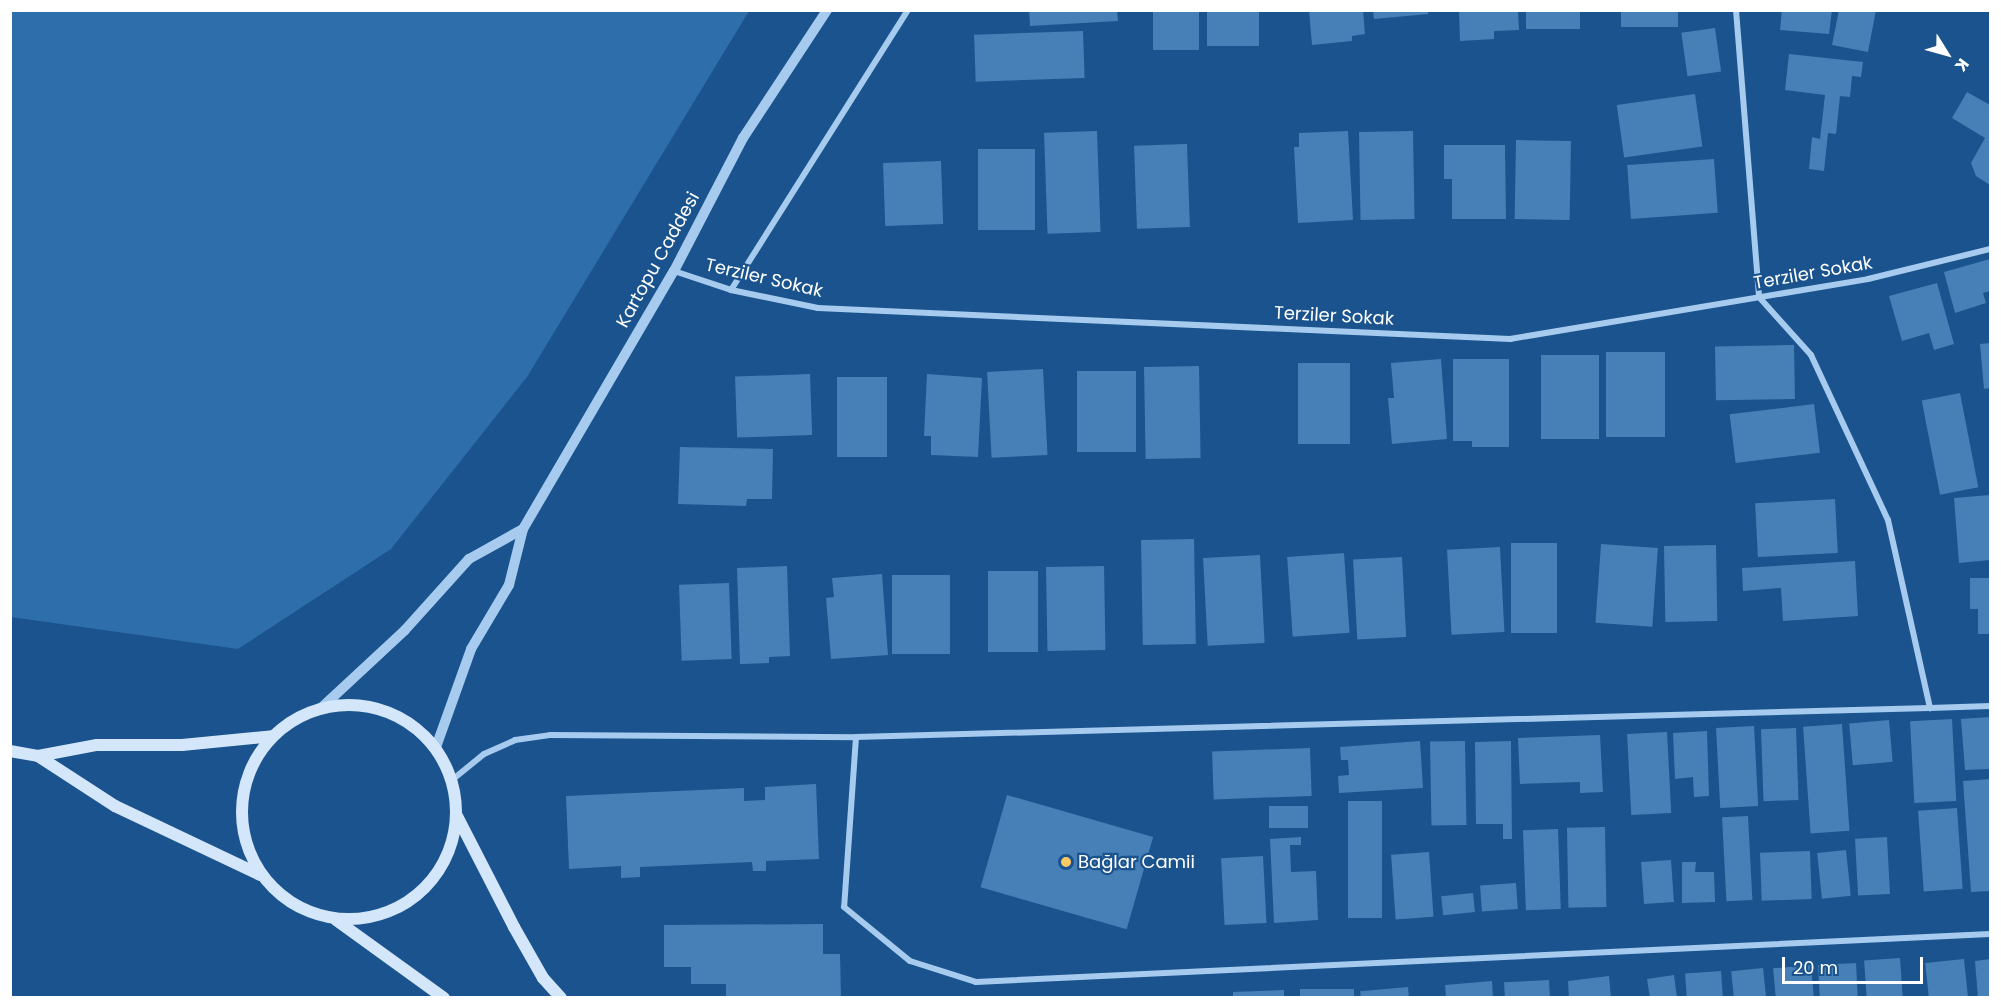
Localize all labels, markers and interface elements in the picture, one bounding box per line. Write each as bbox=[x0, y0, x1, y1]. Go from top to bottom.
north arrow bbox=[1917, 24, 1977, 84]
text: K bbox=[1949, 54, 1974, 77]
street label: Kartopu Caddesi bbox=[612, 188, 704, 332]
street label: Terziler Sokak bbox=[1752, 252, 1874, 294]
street label: Terziler Sokak bbox=[703, 254, 825, 302]
street label: Terziler Sokak bbox=[1273, 302, 1395, 330]
place label: Bağlar Camii bbox=[1078, 851, 1195, 873]
marker: Bağlar Camii bbox=[1059, 855, 1073, 869]
scale bar bbox=[1785, 945, 1926, 983]
text: 20 m bbox=[1793, 955, 1838, 980]

